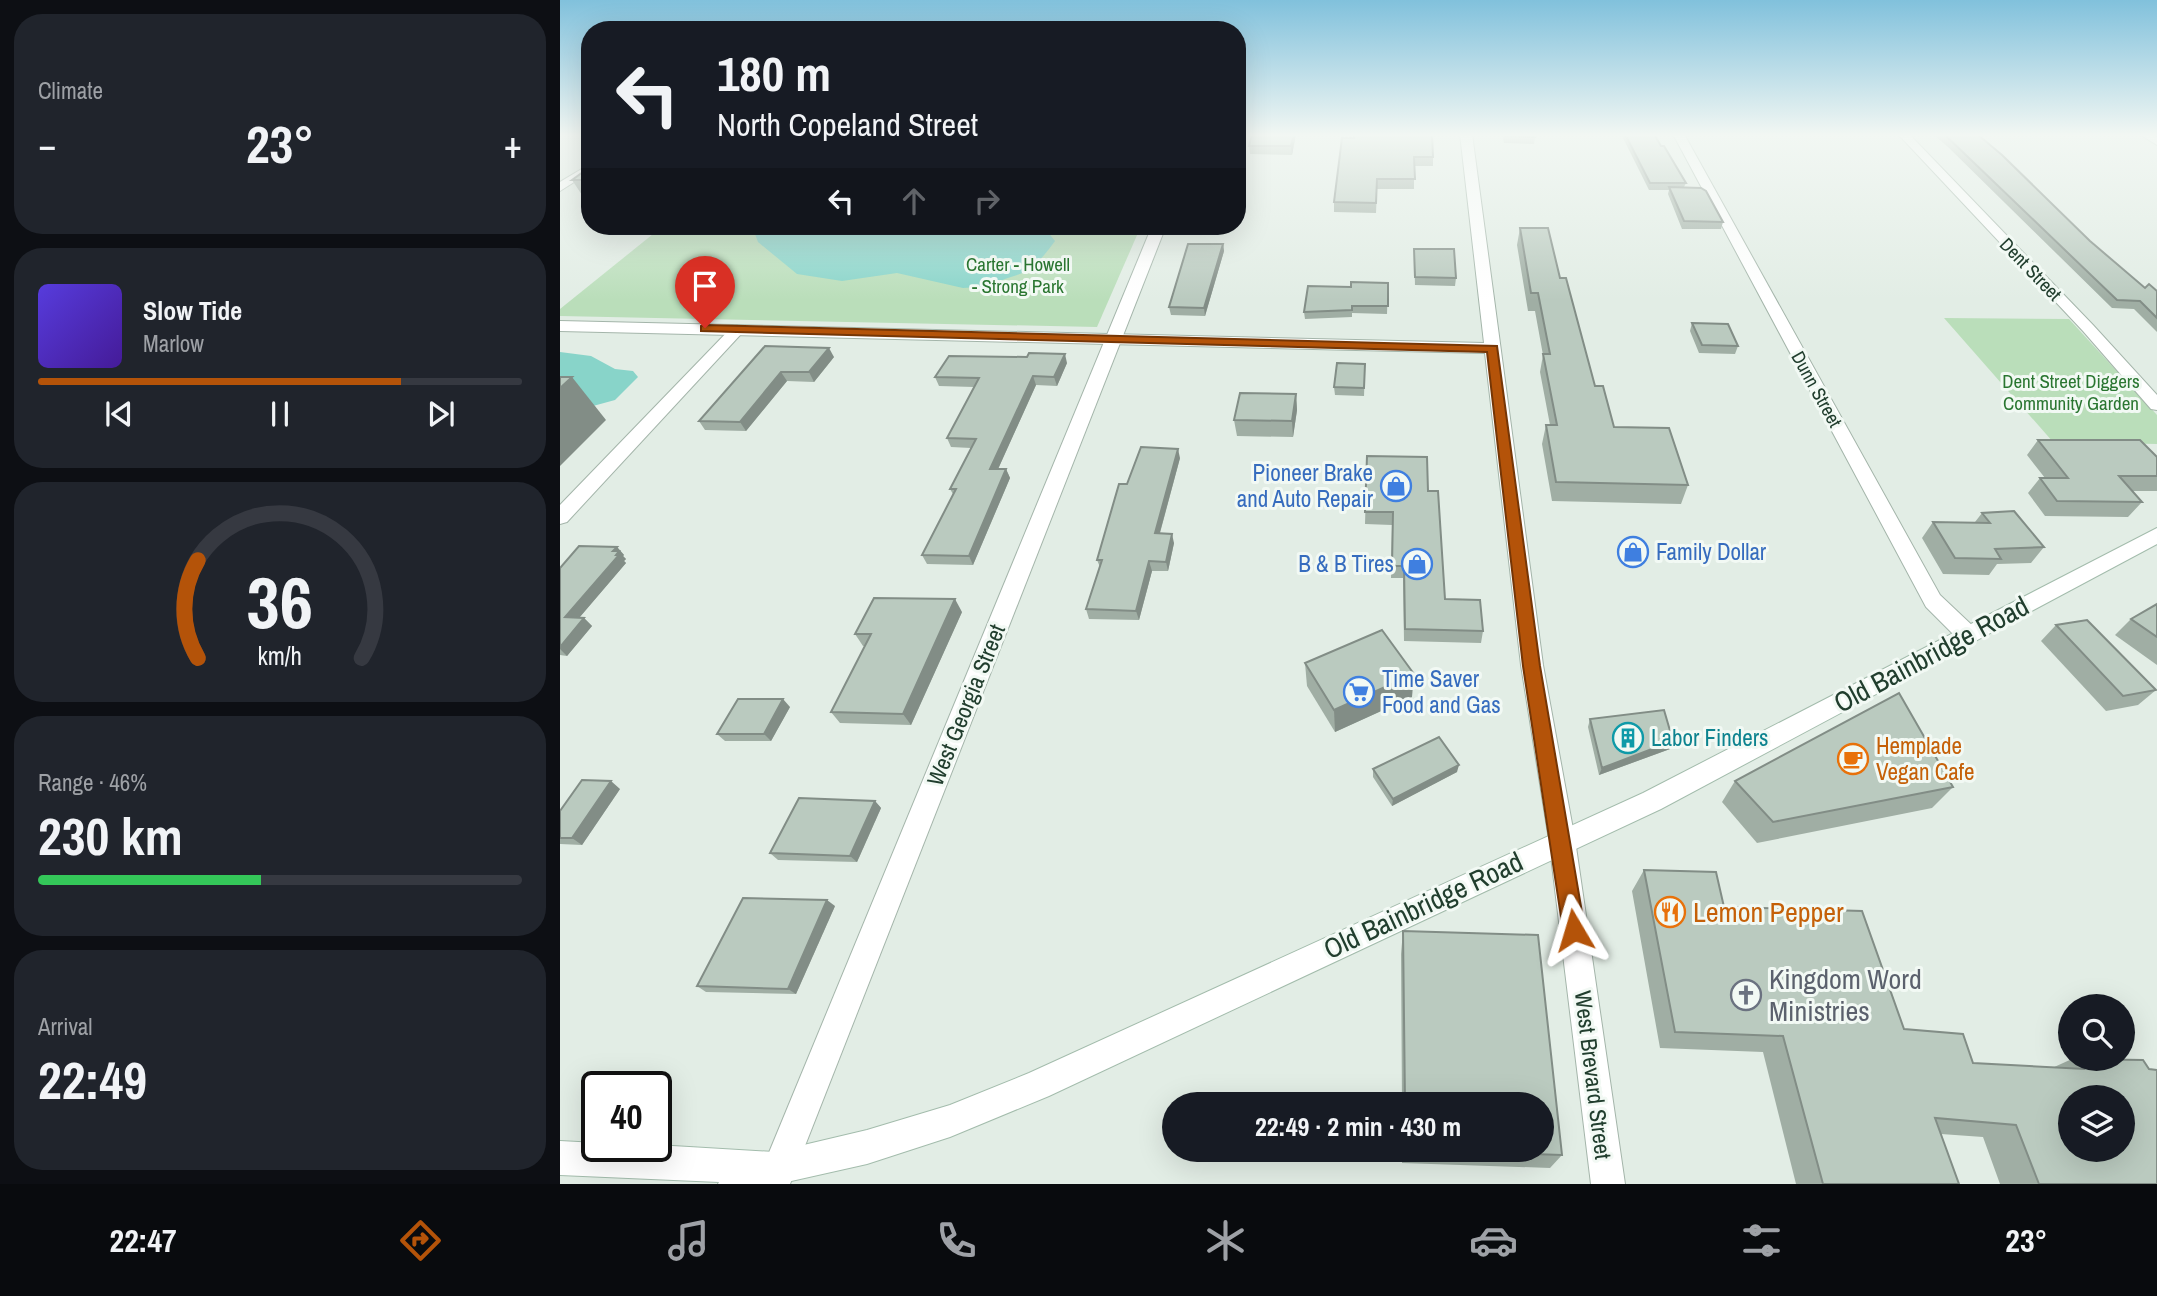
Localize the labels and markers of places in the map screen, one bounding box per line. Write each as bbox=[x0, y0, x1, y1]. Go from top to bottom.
pin bbox=[675, 256, 735, 328]
place label: Pioneer Brake and Auto Repair bbox=[1237, 457, 1374, 514]
shop icon: Pioneer Brake and Auto Repair bbox=[1379, 469, 1413, 503]
shop icon: Family Dollar bbox=[1616, 535, 1650, 569]
place label: Family Dollar bbox=[1656, 536, 1767, 567]
shop icon: B & B Tires bbox=[1400, 547, 1434, 581]
place label: B & B Tires bbox=[1298, 548, 1394, 579]
place label: Time Saver Food and Gas bbox=[1382, 663, 1501, 720]
supermarket icon: Time Saver Food and Gas bbox=[1342, 675, 1376, 709]
building icon: Labor Finders bbox=[1611, 721, 1645, 755]
place label: Labor Finders bbox=[1651, 722, 1768, 753]
place label: Hemplade Vegan Cafe bbox=[1876, 730, 1975, 787]
cafe icon: Hemplade Vegan Cafe bbox=[1836, 742, 1870, 776]
place label: Lemon Pepper bbox=[1693, 893, 1844, 931]
restaurant icon: Lemon Pepper bbox=[1653, 895, 1687, 929]
place label: Kingdom Word Ministries bbox=[1769, 960, 1922, 1030]
church icon: Kingdom Word Ministries bbox=[1729, 978, 1763, 1012]

